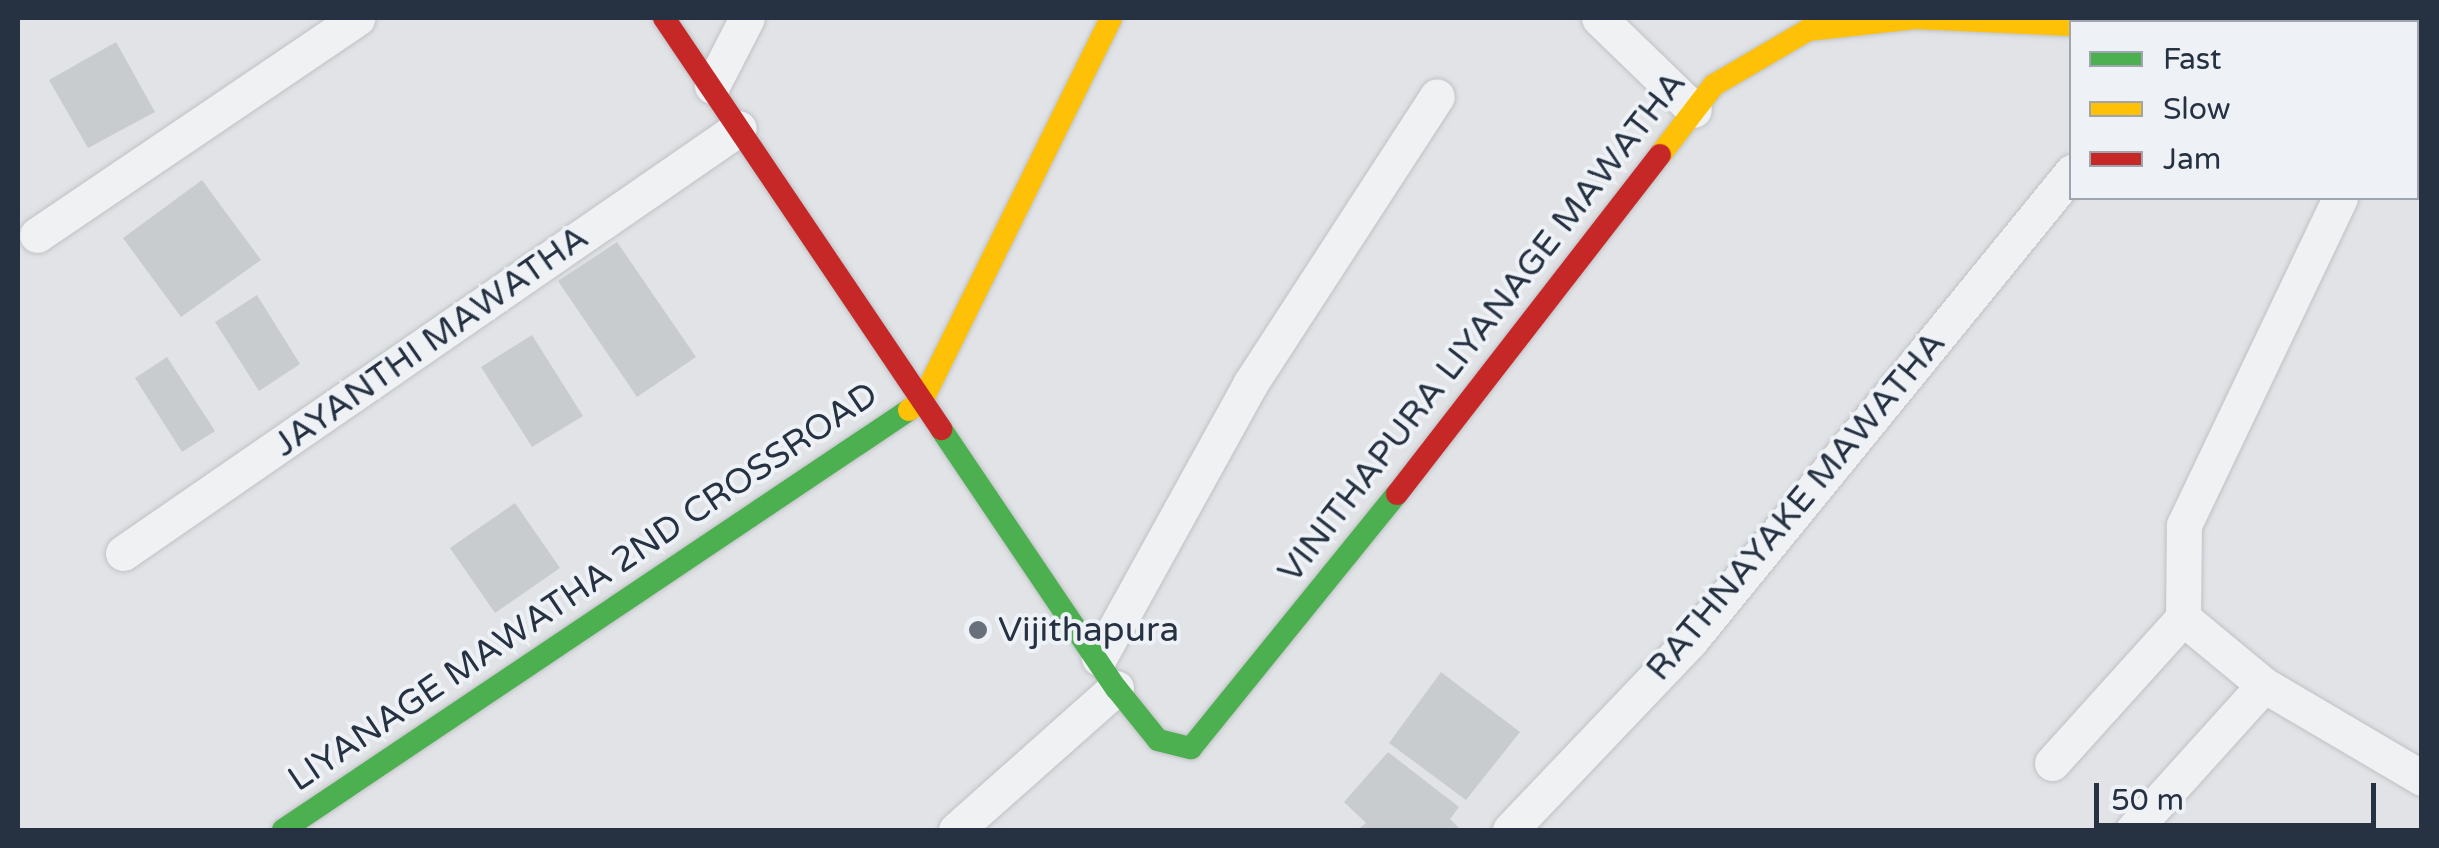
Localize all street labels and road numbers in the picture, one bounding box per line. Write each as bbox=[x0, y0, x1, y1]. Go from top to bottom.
street label: VINITHAPURA LIYANAGE MAWATHA bbox=[1269, 63, 1695, 591]
street label: JAYANTHI MAWATHA bbox=[265, 216, 597, 466]
street label: RATHNAYAKE MAWATHA bbox=[1638, 323, 1954, 689]
street label: LIYANAGE MAWATHA 2ND CROSSROAD bbox=[280, 373, 886, 801]

